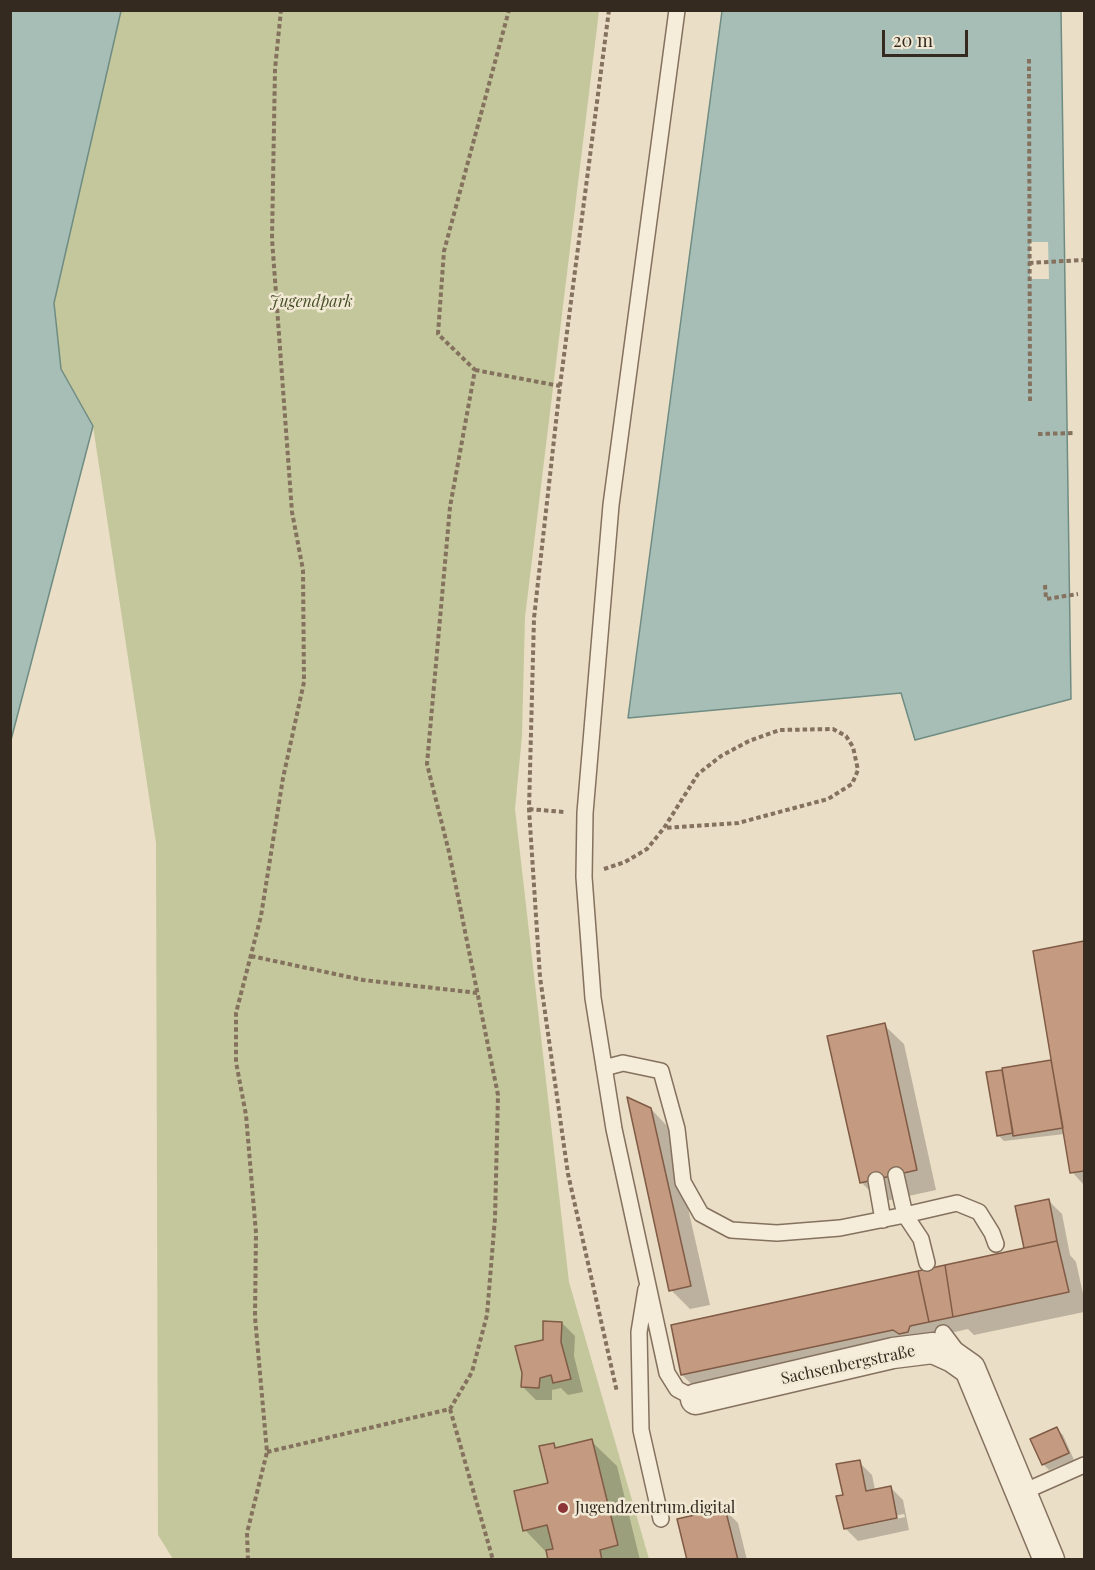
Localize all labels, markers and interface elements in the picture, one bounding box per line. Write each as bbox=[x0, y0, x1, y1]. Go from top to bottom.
scale bar bbox=[885, 18, 970, 56]
text: 20 m bbox=[893, 28, 933, 52]
park label: Jugendpark bbox=[269, 292, 353, 312]
street label: Sachsenbergstraße bbox=[779, 1341, 917, 1389]
place label: Jugendzentrum.digital bbox=[575, 1498, 735, 1518]
marker: Jugendzentrum.digital bbox=[556, 1501, 570, 1515]

